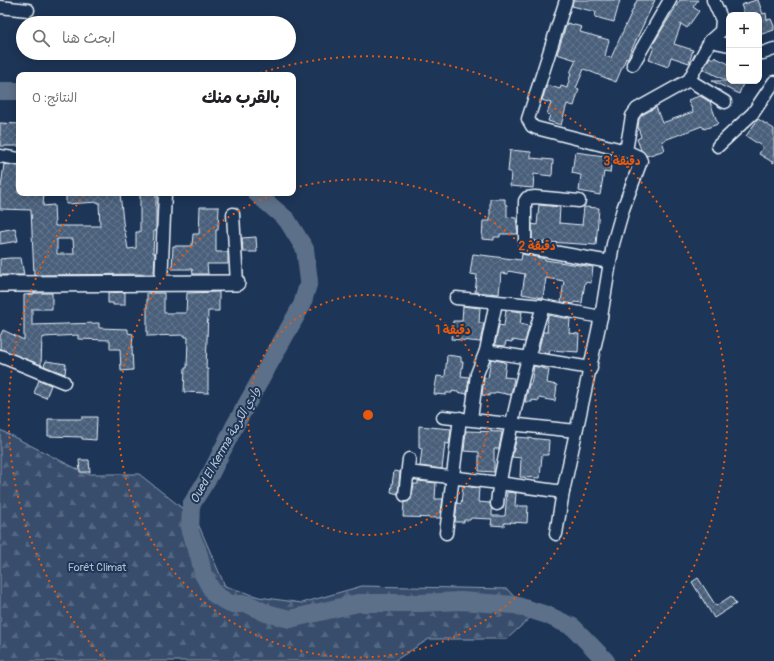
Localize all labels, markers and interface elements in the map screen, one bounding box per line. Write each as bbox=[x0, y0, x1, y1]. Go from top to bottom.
map controls bbox=[726, 12, 762, 84]
button: + bbox=[726, 12, 762, 48]
search box bbox=[16, 16, 296, 60]
icon: search bbox=[30, 27, 52, 49]
text: ابحث هنا bbox=[62, 29, 115, 48]
button: − bbox=[726, 48, 762, 84]
text: بالقرب منك bbox=[202, 87, 280, 108]
text: النتائج: 0 bbox=[32, 90, 77, 106]
text: 3 دقيقة bbox=[604, 154, 641, 169]
text: 2 دقيقة bbox=[519, 239, 556, 254]
text: 1 دقيقة bbox=[436, 323, 471, 338]
water label: Oued El Kerma وادي الكرمة bbox=[187, 384, 265, 507]
centre of rings bbox=[361, 408, 375, 422]
park label: Forêt Climat bbox=[68, 561, 127, 574]

